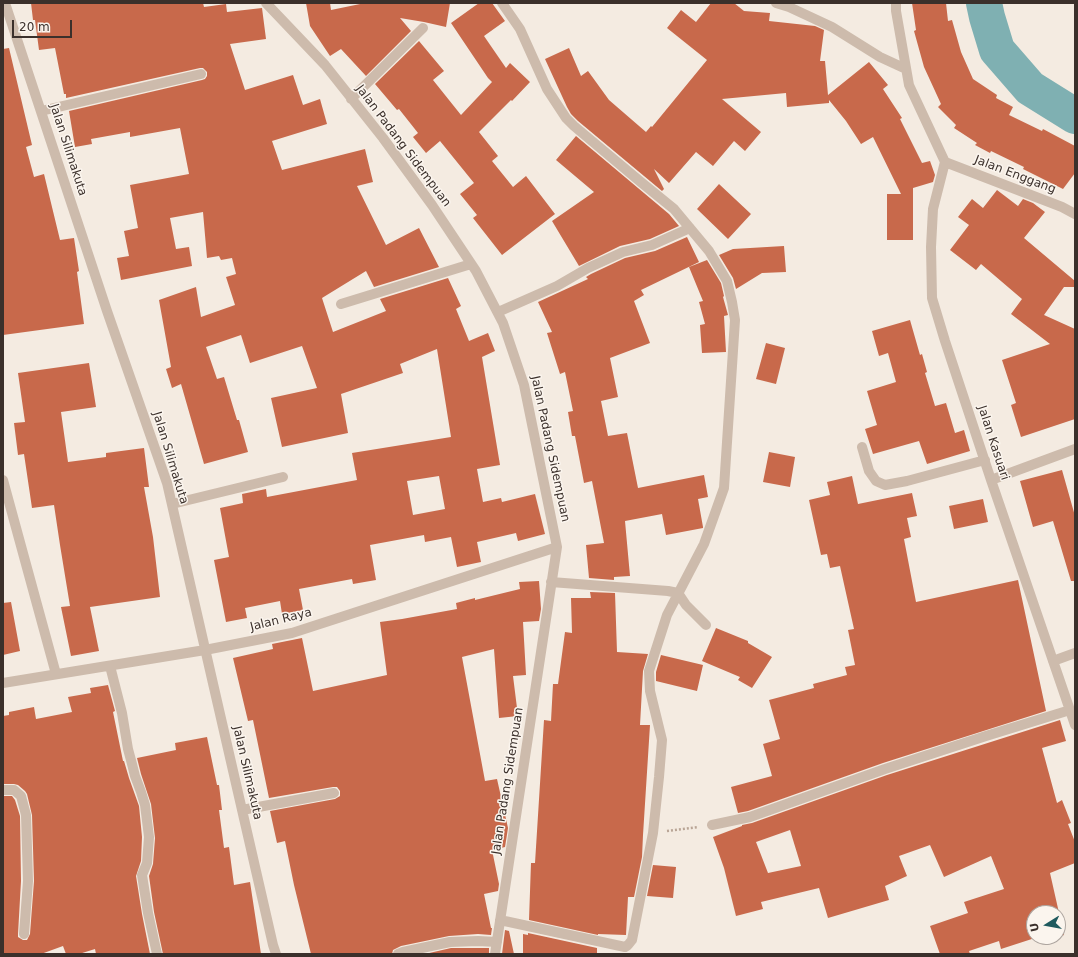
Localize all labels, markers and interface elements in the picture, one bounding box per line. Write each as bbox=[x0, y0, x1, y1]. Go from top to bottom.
scale bar bbox=[14, 12, 74, 38]
text: 20 m bbox=[19, 20, 50, 34]
street label: Jalan Padang Sidempuan bbox=[352, 82, 454, 210]
street label: Jalan Silimakuta bbox=[46, 102, 90, 198]
street label: Jalan Enggang bbox=[972, 153, 1058, 197]
street label: Jalan Padang Sidempuan bbox=[527, 375, 573, 523]
street label: Jalan Kasuari bbox=[974, 404, 1012, 482]
street label: Jalan Silimakuta bbox=[149, 410, 191, 506]
street label: Jalan Raya bbox=[249, 605, 313, 635]
street label: Jalan Padang Sidempuan bbox=[489, 706, 527, 856]
street label: Jalan Silimakuta bbox=[229, 725, 265, 821]
north arrow bbox=[1026, 905, 1066, 945]
text: U bbox=[1027, 922, 1042, 933]

